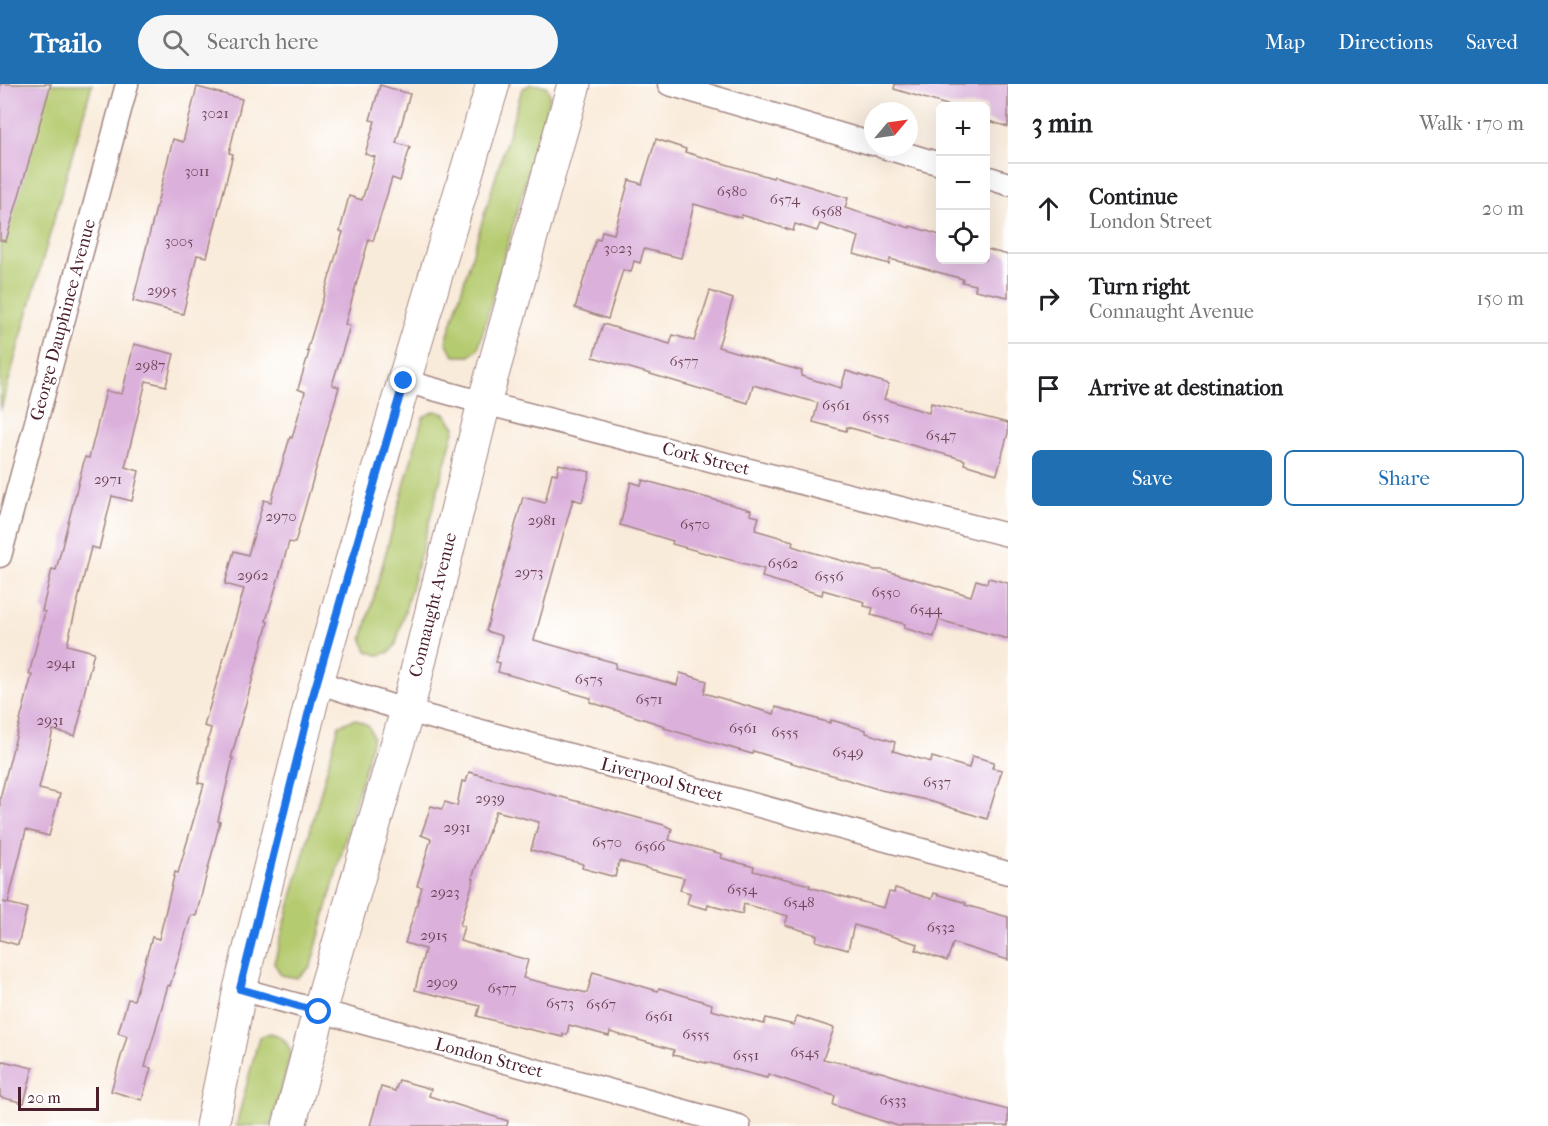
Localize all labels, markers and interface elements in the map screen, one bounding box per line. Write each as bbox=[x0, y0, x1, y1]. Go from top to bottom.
search box bbox=[138, 15, 558, 69]
text: Trailo bbox=[30, 26, 102, 59]
icon: search bbox=[159, 26, 192, 59]
text: Search here bbox=[207, 29, 318, 55]
text: Map bbox=[1265, 30, 1305, 54]
text: Directions bbox=[1338, 30, 1433, 54]
text: Saved bbox=[1466, 30, 1518, 54]
north arrow bbox=[864, 102, 918, 156]
map controls bbox=[936, 102, 990, 264]
button: + bbox=[936, 102, 990, 156]
house number: 3021 bbox=[201, 104, 229, 122]
text: 3 min bbox=[1032, 108, 1093, 139]
text: Walk · 170 m bbox=[1419, 112, 1524, 135]
button: − bbox=[936, 156, 990, 210]
house number: 3011 bbox=[184, 162, 210, 180]
house number: 6580 bbox=[717, 182, 747, 200]
text: Continue bbox=[1089, 184, 1178, 210]
house number: 6574 bbox=[770, 190, 801, 208]
icon: ahead bbox=[1032, 192, 1065, 225]
text: 20 m bbox=[1482, 197, 1524, 220]
house number: 6568 bbox=[812, 202, 842, 220]
button: locate bbox=[936, 210, 990, 264]
text: London Street bbox=[1089, 210, 1212, 233]
street label: George Dauphinee Avenue bbox=[26, 217, 100, 423]
house number: 3005 bbox=[164, 232, 194, 250]
house number: 3023 bbox=[604, 239, 632, 257]
text: Turn right bbox=[1089, 274, 1190, 300]
house number: 2995 bbox=[147, 281, 177, 299]
icon: right bbox=[1032, 282, 1065, 315]
text: 150 m bbox=[1476, 287, 1524, 310]
text: Connaught Avenue bbox=[1089, 300, 1254, 323]
house number: 6577 bbox=[669, 352, 699, 370]
house number: 2987 bbox=[135, 356, 165, 374]
route end bbox=[390, 367, 416, 393]
icon: arrive bbox=[1032, 372, 1065, 405]
text: Arrive at destination bbox=[1089, 375, 1283, 401]
house number: 6561 bbox=[822, 396, 850, 414]
house number: 6555 bbox=[862, 407, 890, 425]
house number: 6547 bbox=[926, 426, 956, 444]
street label: Cork Street bbox=[660, 438, 752, 480]
button: Save bbox=[1032, 450, 1272, 506]
button: Share bbox=[1284, 450, 1524, 506]
house number: 2971 bbox=[94, 470, 122, 488]
house number: 2970 bbox=[265, 507, 297, 525]
house number: 2981 bbox=[528, 511, 556, 529]
house number: 6570 bbox=[680, 515, 710, 533]
street label: Connaught Avenue bbox=[405, 530, 461, 680]
house number: 6562 bbox=[768, 554, 799, 572]
house number: 2973 bbox=[515, 563, 543, 581]
house number: 2962 bbox=[237, 566, 269, 584]
house number: 6556 bbox=[814, 567, 844, 585]
house number: 6550 bbox=[871, 583, 901, 601]
house number: 6544 bbox=[910, 600, 943, 618]
house number: 2941 bbox=[46, 654, 76, 672]
house number: 6575 bbox=[575, 670, 603, 688]
house number: 6571 bbox=[635, 690, 663, 708]
house number: 2931 bbox=[36, 711, 64, 729]
house number: 6561 bbox=[729, 719, 757, 737]
house number: 6555 bbox=[771, 723, 799, 741]
house number: 6549 bbox=[832, 743, 864, 761]
street label: Liverpool Street bbox=[599, 754, 726, 807]
house number: 6537 bbox=[923, 773, 951, 791]
house number: 2939 bbox=[475, 789, 505, 807]
house number: 2931 bbox=[443, 818, 471, 836]
house number: 6570 bbox=[592, 833, 622, 851]
house number: 6566 bbox=[635, 837, 666, 855]
house number: 6554 bbox=[727, 880, 758, 898]
house number: 2923 bbox=[430, 883, 460, 901]
house number: 6548 bbox=[784, 893, 815, 911]
house number: 6532 bbox=[927, 918, 956, 936]
house number: 2915 bbox=[420, 926, 448, 944]
house number: 2909 bbox=[426, 973, 458, 991]
house number: 6577 bbox=[487, 979, 517, 997]
house number: 6573 bbox=[546, 994, 574, 1012]
house number: 6567 bbox=[586, 995, 616, 1013]
route start bbox=[305, 998, 331, 1024]
house number: 6561 bbox=[645, 1007, 673, 1025]
house number: 6555 bbox=[682, 1025, 710, 1043]
street label: London Street bbox=[433, 1033, 546, 1083]
house number: 6545 bbox=[790, 1043, 820, 1061]
house number: 6551 bbox=[733, 1046, 759, 1064]
scale bar bbox=[18, 1084, 99, 1112]
text: 20 m bbox=[27, 1088, 61, 1107]
house number: 6533 bbox=[880, 1091, 906, 1109]

